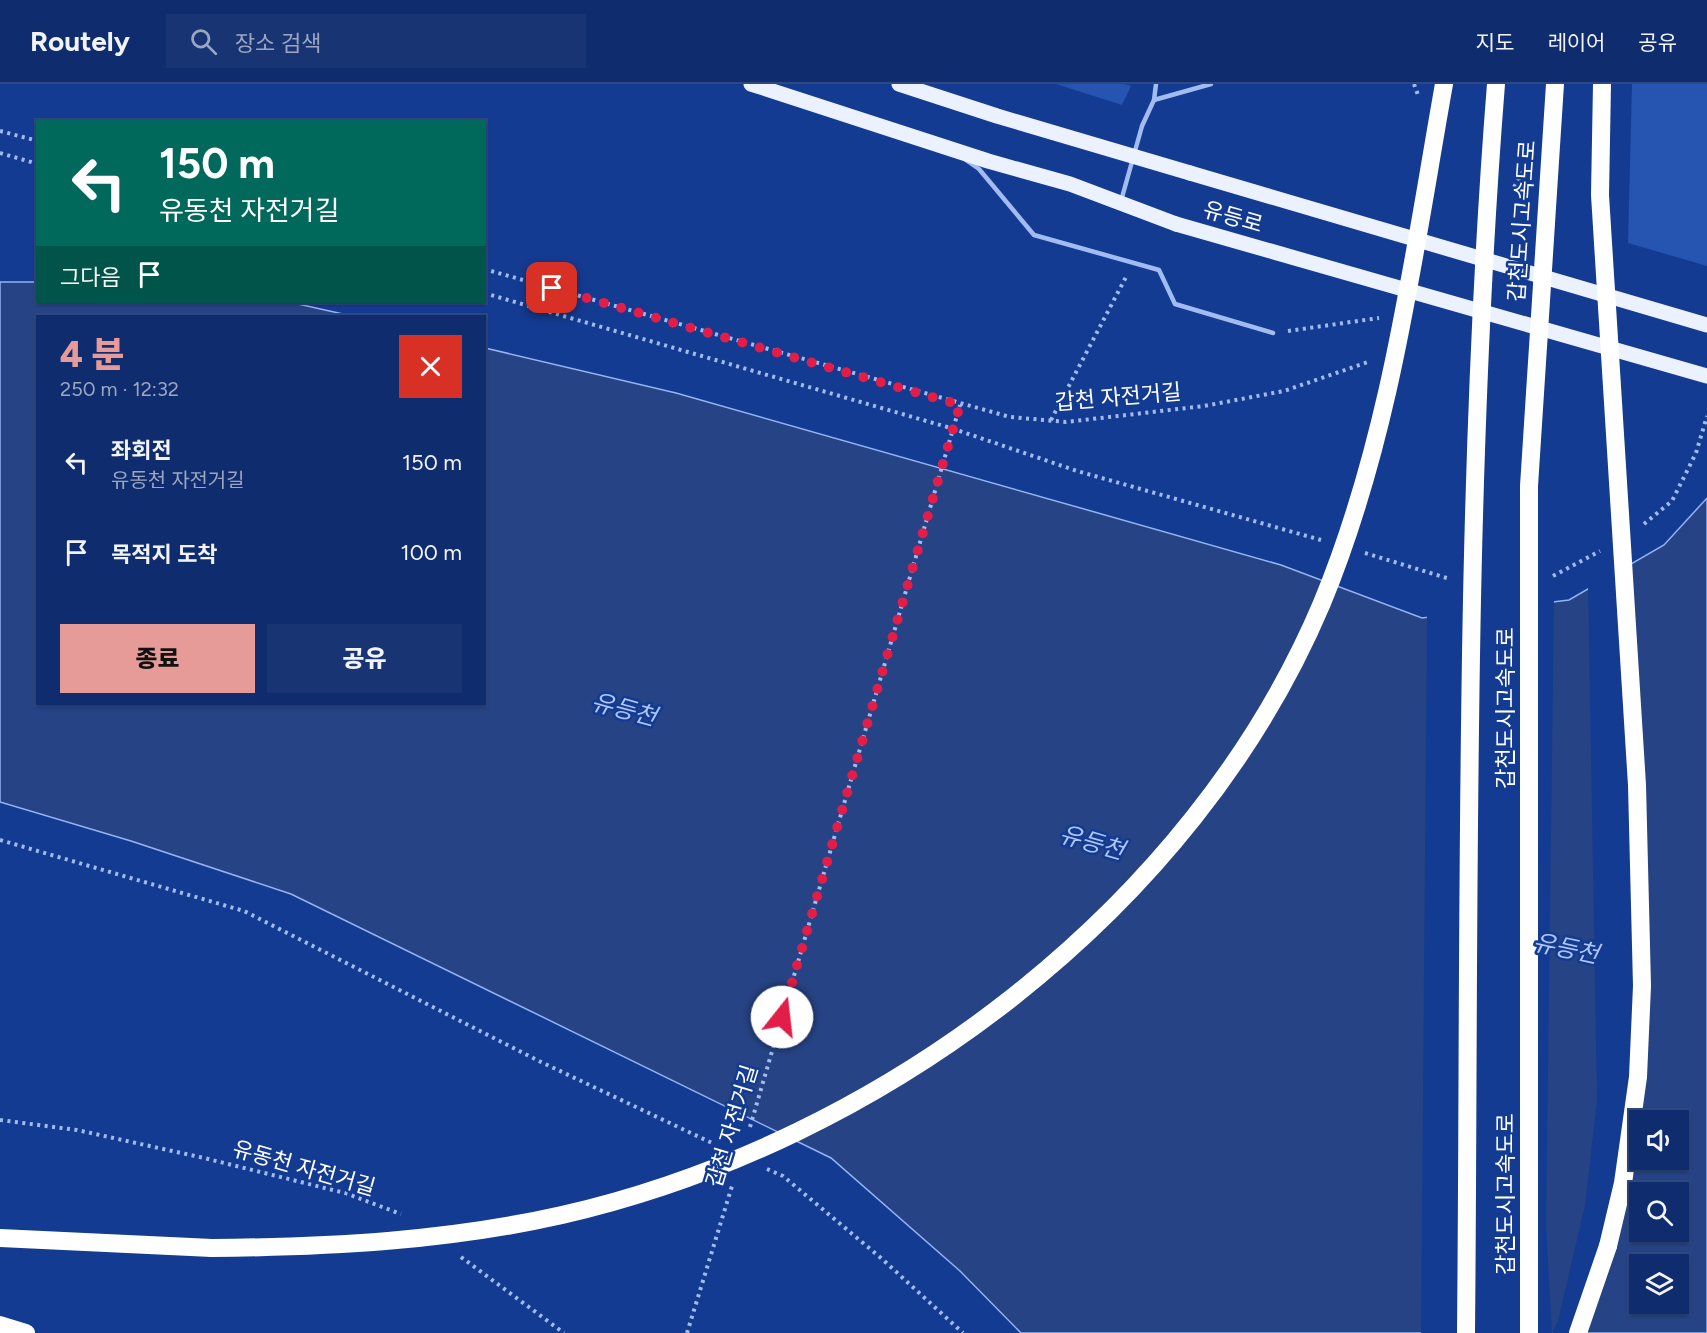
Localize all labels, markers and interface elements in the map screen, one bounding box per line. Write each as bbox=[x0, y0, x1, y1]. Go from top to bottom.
search box bbox=[166, 14, 586, 68]
text: Routely bbox=[30, 24, 130, 58]
icon: search bbox=[187, 25, 220, 58]
text: 장소 검색 bbox=[235, 30, 321, 57]
text: 지도 bbox=[1476, 30, 1514, 55]
text: 레이어 bbox=[1547, 30, 1605, 55]
text: 공유 bbox=[1638, 30, 1677, 55]
text: 150 m bbox=[159, 138, 275, 189]
street label: 갑천도시고속도로 bbox=[1503, 139, 1541, 303]
icon: left bbox=[60, 144, 138, 222]
text: 유동천 자전거길 bbox=[159, 194, 340, 227]
street label: 유등로 bbox=[1200, 196, 1266, 238]
icon: arrive bbox=[133, 258, 166, 291]
pin bbox=[526, 262, 577, 313]
text: 그다음 bbox=[60, 264, 121, 291]
icon: arrive bbox=[535, 271, 568, 304]
text: 4 분 bbox=[60, 333, 125, 376]
button: close bbox=[399, 335, 462, 398]
text: 250 m · 12:32 bbox=[60, 377, 179, 401]
street label: 갑천 자전거길 bbox=[1054, 378, 1182, 416]
text: 좌회전 bbox=[111, 437, 172, 464]
icon: left bbox=[60, 446, 93, 479]
text: 150 m bbox=[402, 449, 462, 476]
text: 유동천 자전거길 bbox=[111, 468, 245, 492]
icon: arrive bbox=[60, 536, 93, 569]
text: 100 m bbox=[401, 539, 462, 566]
text: 목적지 도착 bbox=[111, 541, 217, 568]
button: 종료 bbox=[60, 624, 255, 693]
button: 공유 bbox=[267, 624, 462, 693]
street label: 갑천도시고속도로 bbox=[1492, 627, 1519, 789]
water label: 유등천 bbox=[588, 686, 663, 732]
water label: 유등천 bbox=[1056, 819, 1131, 866]
water label: 유등천 bbox=[1531, 927, 1604, 970]
position arrow bbox=[750, 985, 814, 1049]
street label: 갑천 자전거길 bbox=[701, 1061, 763, 1191]
map controls bbox=[1629, 1110, 1689, 1314]
button: sound bbox=[1629, 1110, 1689, 1170]
street label: 갑천도시고속도로 bbox=[1492, 1113, 1519, 1275]
street label: 유동천 자전거길 bbox=[230, 1135, 378, 1201]
button: search bbox=[1629, 1182, 1689, 1242]
button: layers bbox=[1629, 1254, 1689, 1314]

